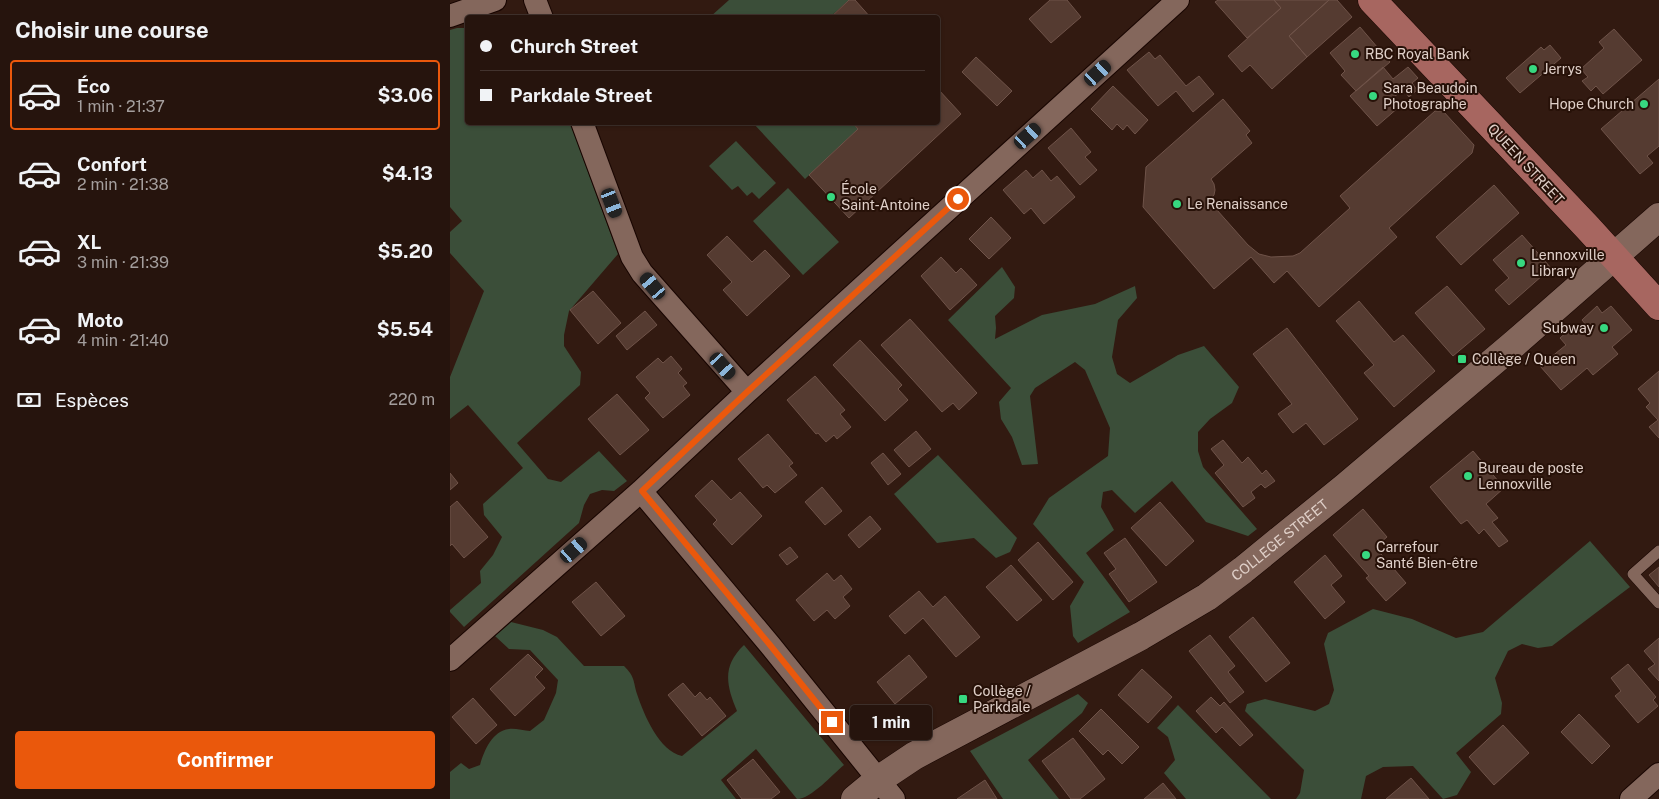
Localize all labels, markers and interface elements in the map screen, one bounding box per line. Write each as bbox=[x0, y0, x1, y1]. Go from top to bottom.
text: Choisir une course bbox=[15, 17, 209, 43]
text: Church Street bbox=[510, 35, 638, 57]
place label: RBC Royal Bank bbox=[1365, 46, 1470, 62]
marker: RBC Royal Bank bbox=[1349, 48, 1361, 60]
car bbox=[1081, 57, 1114, 89]
place label: Jerrys bbox=[1543, 61, 1582, 77]
marker: Jerrys bbox=[1527, 63, 1539, 75]
icon: car bbox=[17, 73, 62, 118]
text: Éco bbox=[77, 75, 110, 97]
place label: Sara Beaudoin Photographe bbox=[1383, 80, 1477, 112]
text: $3.06 bbox=[378, 84, 433, 106]
text: Parkdale Street bbox=[510, 84, 653, 106]
marker: Sara Beaudoin Photographe bbox=[1367, 90, 1379, 102]
place label: Hope Church bbox=[1549, 96, 1634, 112]
text: 1 min · 21:37 bbox=[77, 97, 165, 116]
marker: Hope Church bbox=[1638, 98, 1650, 110]
car bbox=[1011, 120, 1044, 152]
street label: QUEEN STREET bbox=[1485, 120, 1567, 208]
icon: car bbox=[17, 151, 62, 196]
text: Confort bbox=[77, 153, 147, 175]
text: $4.13 bbox=[382, 162, 433, 184]
text: 2 min · 21:38 bbox=[77, 175, 169, 194]
place label: École Saint-Antoine bbox=[841, 180, 930, 213]
car bbox=[599, 186, 624, 220]
route start bbox=[947, 188, 969, 210]
marker: École Saint-Antoine bbox=[825, 191, 837, 203]
place label: Le Renaissance bbox=[1187, 196, 1288, 212]
marker: Le Renaissance bbox=[1171, 198, 1183, 210]
icon: car bbox=[17, 229, 62, 274]
text: XL bbox=[77, 231, 102, 253]
text: $5.20 bbox=[377, 240, 433, 262]
place label: Lennoxville Library bbox=[1531, 247, 1605, 279]
text: 3 min · 21:39 bbox=[77, 253, 169, 272]
marker: Lennoxville Library bbox=[1515, 257, 1527, 269]
car bbox=[637, 270, 668, 302]
icon: car bbox=[17, 307, 62, 352]
text: Moto bbox=[77, 309, 123, 331]
text: $5.54 bbox=[377, 318, 433, 340]
place label: Subway bbox=[1542, 320, 1595, 336]
marker: Subway bbox=[1598, 322, 1610, 334]
text: 4 min · 21:40 bbox=[77, 331, 169, 350]
car bbox=[707, 350, 738, 382]
place label: Collège / Queen bbox=[1472, 351, 1576, 367]
marker: Collège / Queen bbox=[1456, 353, 1468, 365]
icon: cash bbox=[15, 386, 43, 414]
text: Espèces bbox=[55, 389, 129, 411]
text: 220 m bbox=[388, 390, 435, 409]
place label: Bureau de poste Lennoxville bbox=[1478, 460, 1584, 492]
marker: Bureau de poste Lennoxville bbox=[1462, 470, 1474, 482]
street label: COLLEGE STREET bbox=[1228, 496, 1331, 584]
car bbox=[557, 534, 590, 566]
place label: Carrefour Santé Bien-être bbox=[1376, 539, 1478, 571]
marker: Carrefour Santé Bien-être bbox=[1360, 549, 1372, 561]
place label: Collège / Parkdale bbox=[973, 683, 1031, 715]
marker: Collège / Parkdale bbox=[957, 693, 969, 705]
callout: 1 min bbox=[850, 704, 932, 740]
route end bbox=[821, 711, 843, 733]
text: 1 min bbox=[872, 713, 910, 732]
button: Confirmer bbox=[15, 731, 435, 789]

